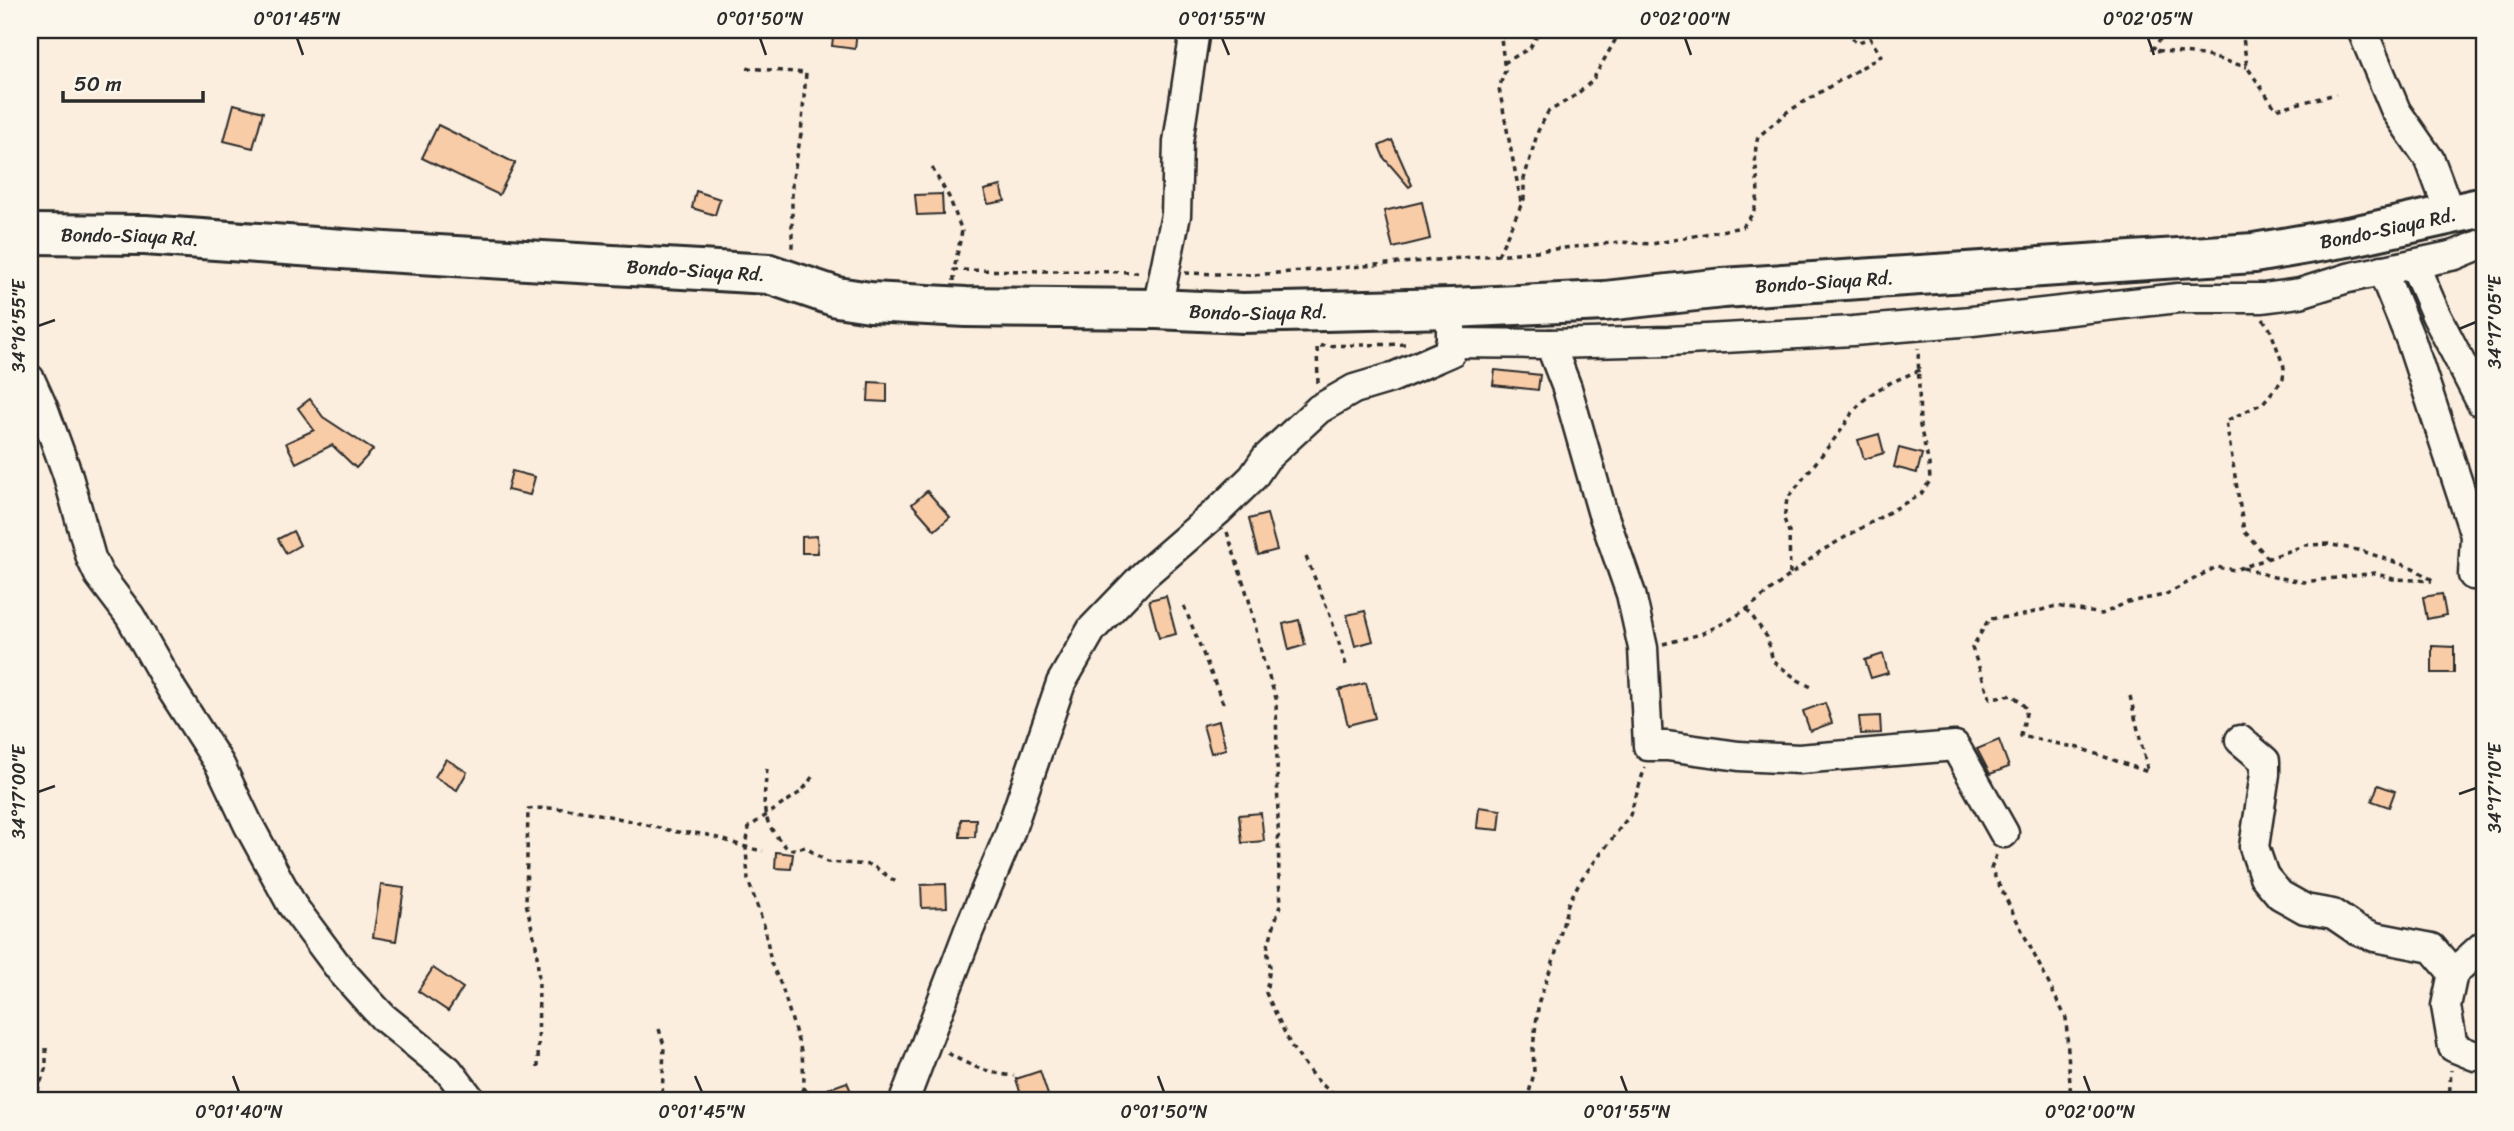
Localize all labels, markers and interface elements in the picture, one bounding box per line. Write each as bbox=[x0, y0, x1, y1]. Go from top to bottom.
text: 0°01'45"N bbox=[253, 3, 341, 35]
text: 0°01'50"N bbox=[716, 3, 804, 35]
text: 0°01'55"N bbox=[1179, 3, 1266, 35]
text: 0°02'00"N bbox=[1640, 3, 1731, 35]
text: 0°02'05"N bbox=[2103, 3, 2193, 35]
scale bar bbox=[63, 60, 203, 104]
text: 50 m bbox=[74, 65, 122, 103]
street label: Bondo-Siaya Rd. bbox=[2317, 198, 2459, 258]
street label: Bondo-Siaya Rd. bbox=[61, 218, 200, 256]
street label: Bondo-Siaya Rd. bbox=[626, 250, 766, 291]
street label: Bondo-Siaya Rd. bbox=[1754, 261, 1894, 303]
text: 34°17'05"E bbox=[2479, 274, 2511, 369]
text: 34°16'55"E bbox=[3, 279, 35, 372]
street label: Bondo-Siaya Rd. bbox=[1188, 295, 1328, 330]
text: 34°17'10"E bbox=[2479, 742, 2511, 833]
text: 34°17'00"E bbox=[3, 744, 35, 839]
text: 0°01'40"N bbox=[195, 1096, 283, 1128]
text: 0°01'45"N bbox=[658, 1096, 746, 1128]
text: 0°01'50"N bbox=[1120, 1096, 1208, 1128]
text: 0°01'55"N bbox=[1584, 1096, 1671, 1128]
text: 0°02'00"N bbox=[2045, 1096, 2136, 1128]

